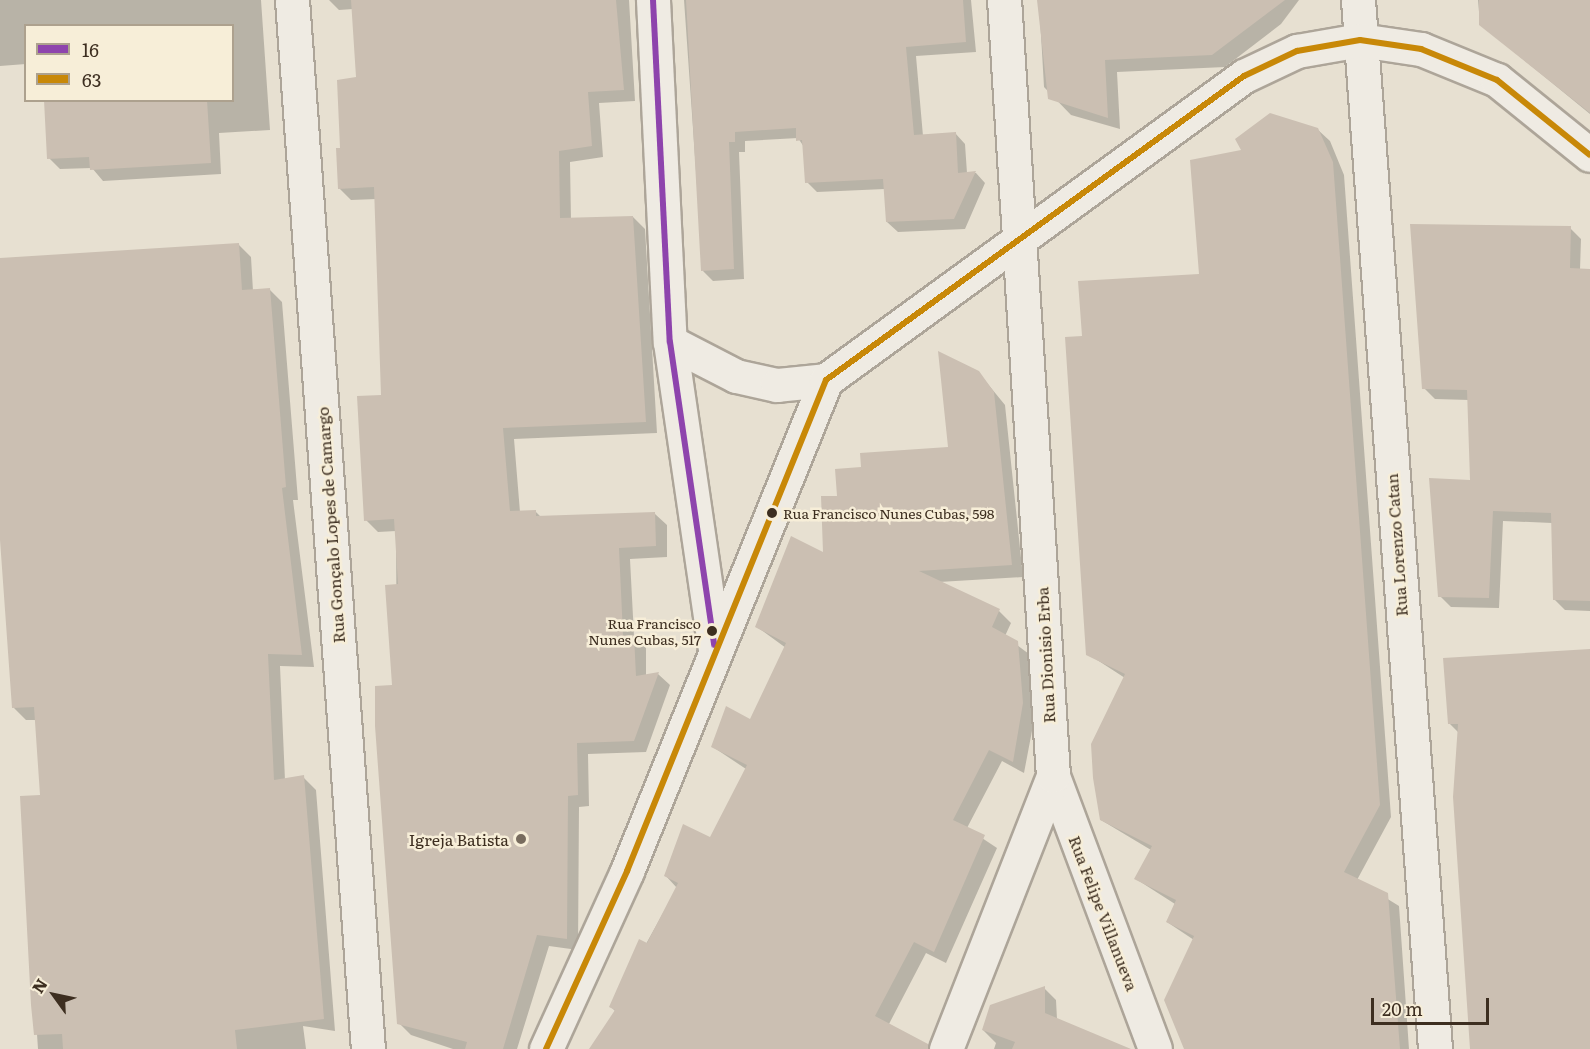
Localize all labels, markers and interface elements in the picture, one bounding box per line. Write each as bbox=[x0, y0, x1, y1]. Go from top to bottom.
legend bbox=[24, 24, 234, 102]
text: 16 bbox=[82, 36, 99, 63]
text: 63 bbox=[82, 66, 101, 93]
street label: Rua Gonçalo Lopes de Camargo bbox=[312, 406, 348, 644]
street label: Rua Lorenzo Catan bbox=[1381, 473, 1411, 617]
place label: Rua Francisco Nunes Cubas, 598 bbox=[783, 505, 994, 521]
marker: Rua Francisco Nunes Cubas, 598 bbox=[766, 507, 778, 519]
street label: Rua Dionisio Erba bbox=[1032, 586, 1058, 724]
place label: Rua Francisco Nunes Cubas, 517 bbox=[588, 615, 701, 648]
marker: Rua Francisco Nunes Cubas, 517 bbox=[706, 625, 718, 637]
place label: Igreja Batista bbox=[409, 829, 509, 849]
marker: Igreja Batista bbox=[514, 832, 528, 846]
street label: Rua Felipe Villanueva bbox=[1066, 833, 1142, 993]
north arrow bbox=[24, 965, 84, 1025]
text: N bbox=[25, 973, 53, 997]
scale bar bbox=[1374, 986, 1492, 1024]
text: 20 m bbox=[1382, 995, 1423, 1022]

